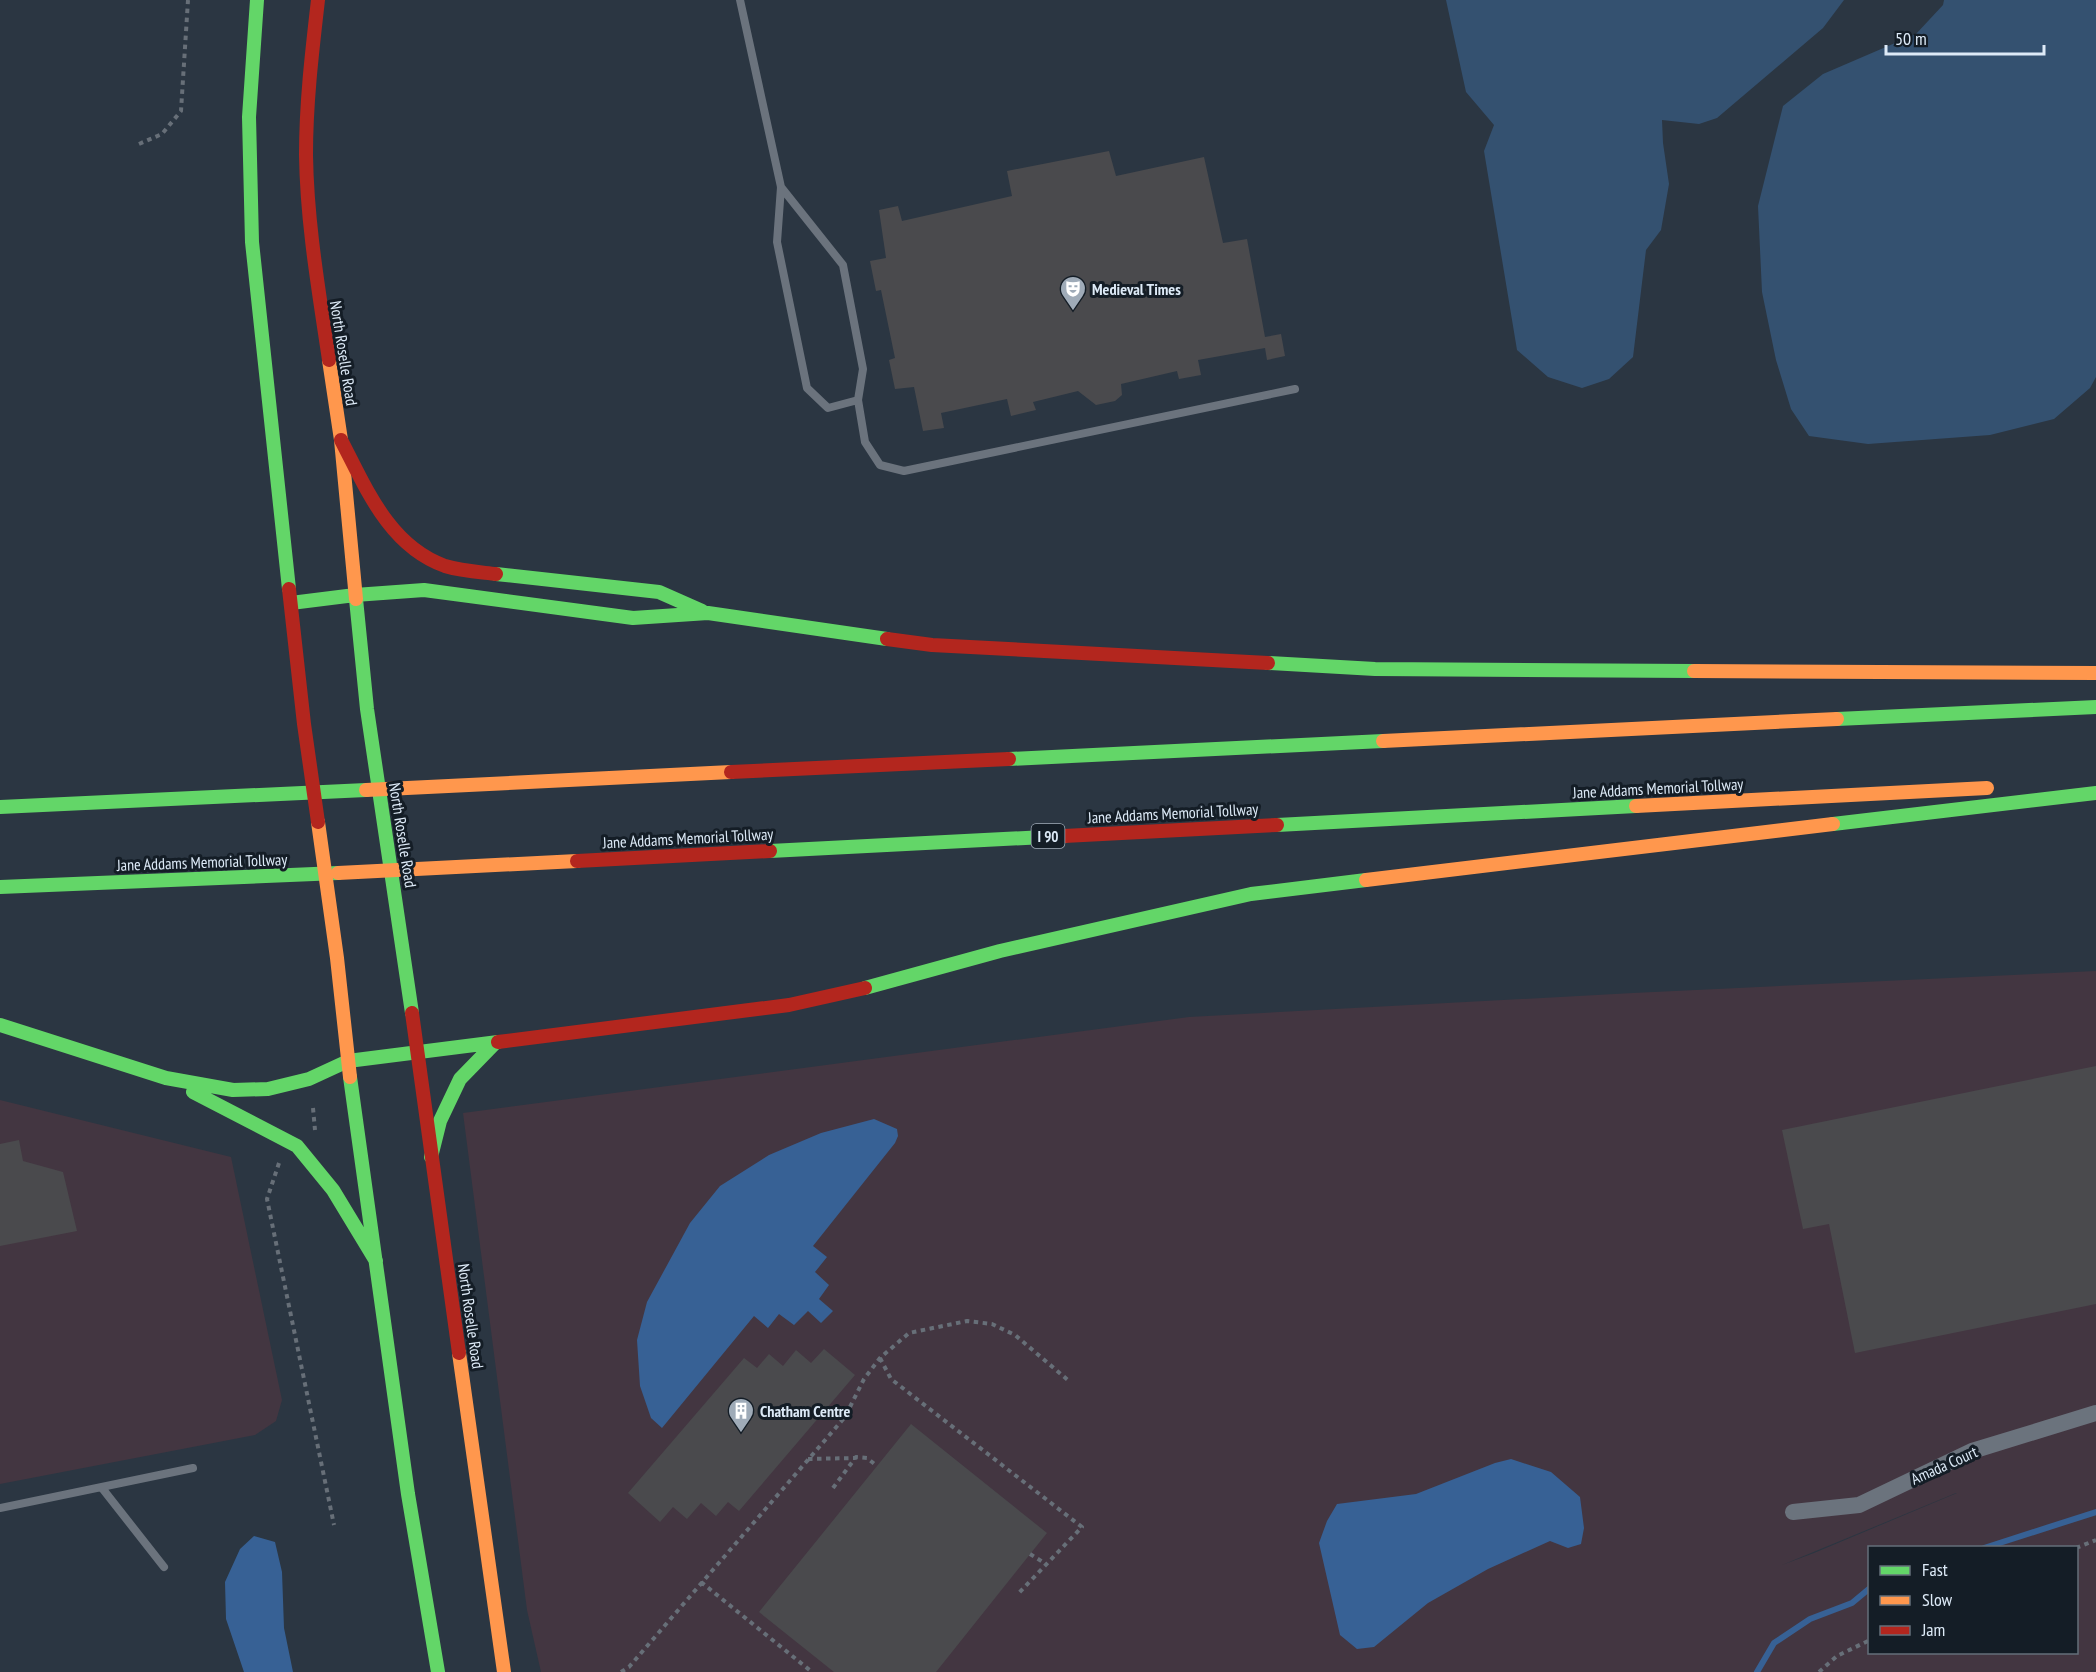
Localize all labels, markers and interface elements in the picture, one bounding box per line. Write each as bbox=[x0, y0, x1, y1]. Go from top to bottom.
scale bar bbox=[1886, 18, 2044, 56]
text: 50 m bbox=[1895, 27, 1927, 50]
theatre icon: Medieval Times bbox=[1058, 274, 1088, 312]
place label: Medieval Times bbox=[1092, 279, 1181, 299]
street label: North Roselle Road bbox=[326, 299, 362, 407]
street label: Jane Addams Memorial Tollway bbox=[1571, 774, 1744, 803]
street label: North Roselle Road bbox=[385, 781, 421, 889]
street label: Jane Addams Memorial Tollway bbox=[1086, 799, 1259, 828]
street label: Jane Addams Memorial Tollway bbox=[601, 824, 774, 853]
road number: I 90 bbox=[1032, 824, 1064, 848]
street label: Jane Addams Memorial Tollway bbox=[115, 849, 288, 875]
street label: North Roselle Road bbox=[454, 1262, 488, 1370]
building icon: Chatham Centre bbox=[726, 1396, 756, 1434]
place label: Chatham Centre bbox=[760, 1401, 850, 1421]
street label: Amada Court bbox=[1907, 1441, 1981, 1489]
legend bbox=[1868, 1546, 2078, 1654]
text: Fast bbox=[1922, 1558, 1948, 1581]
text: Slow bbox=[1922, 1588, 1953, 1611]
text: Jam bbox=[1921, 1618, 1945, 1641]

